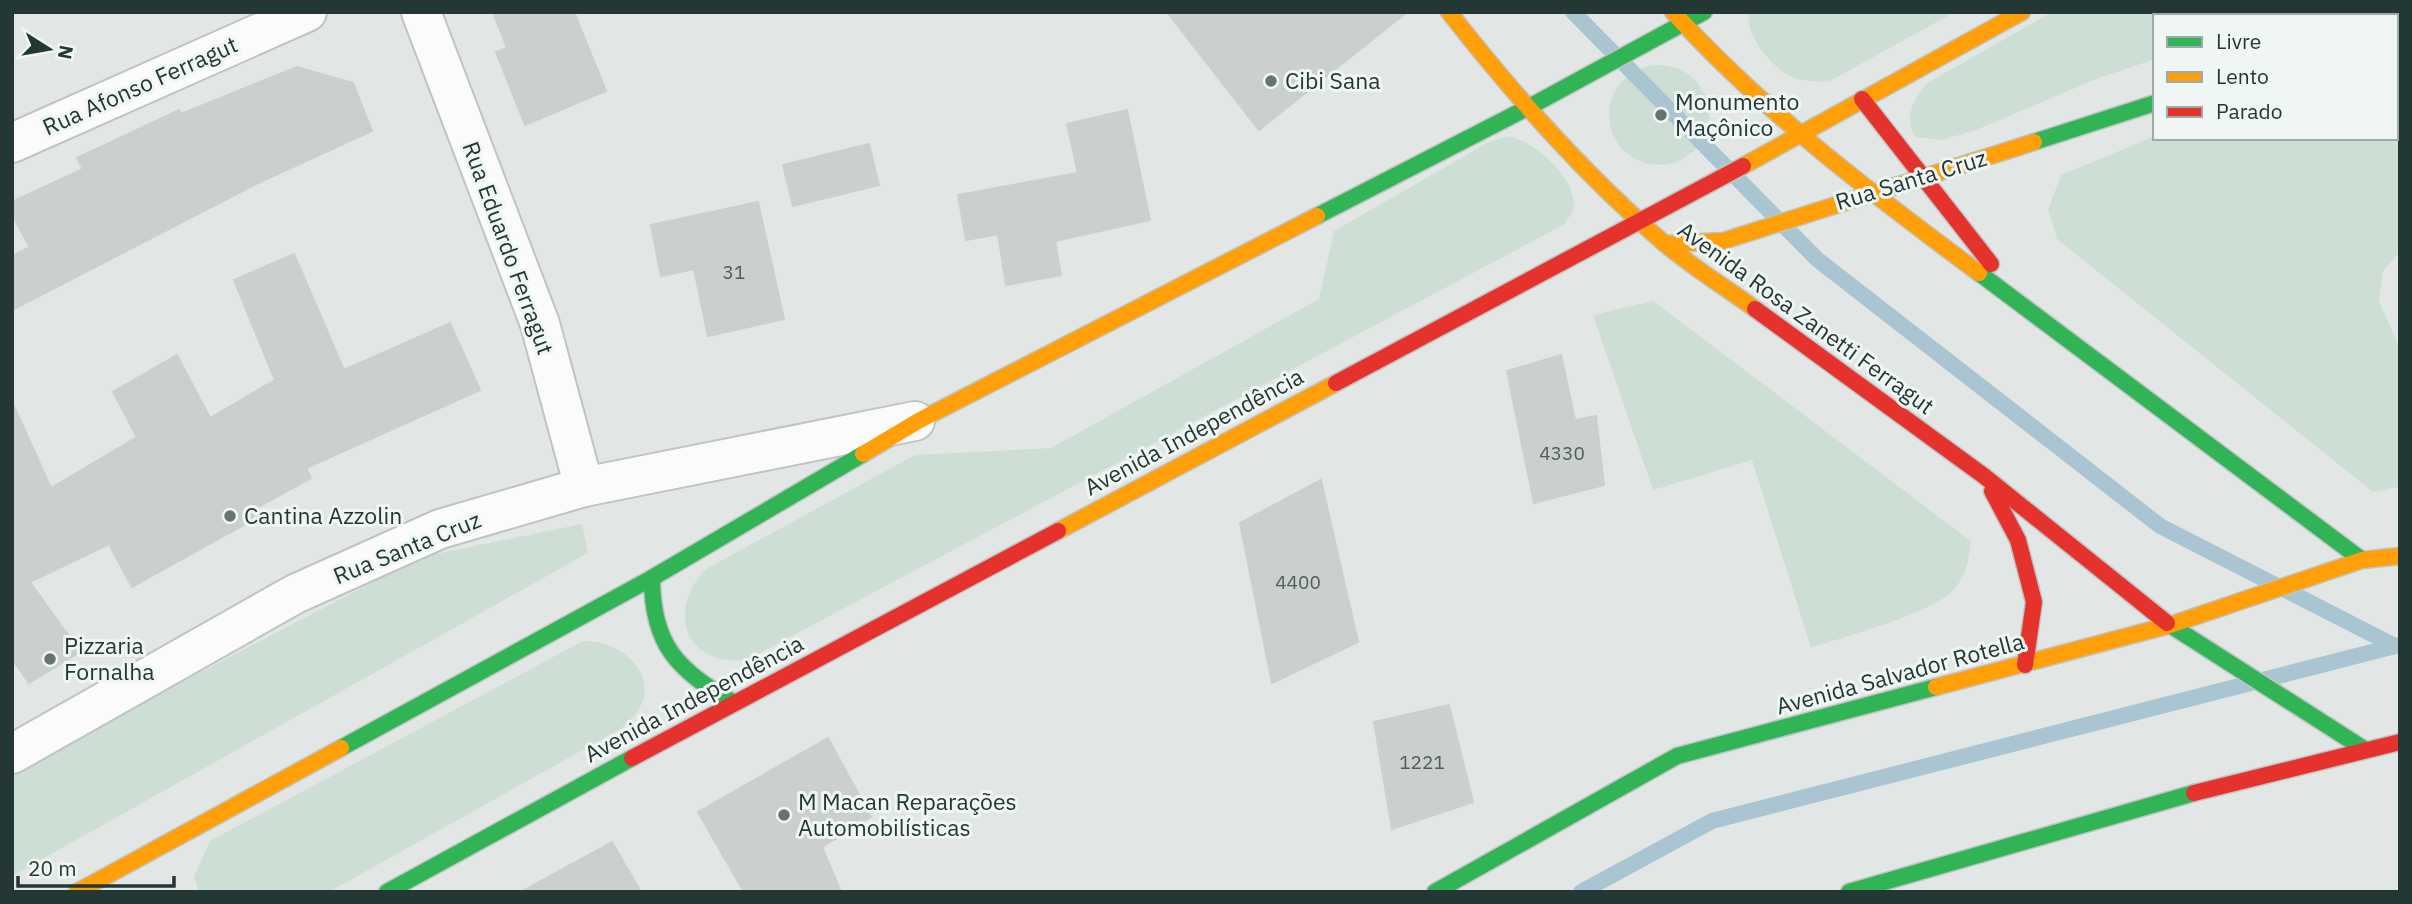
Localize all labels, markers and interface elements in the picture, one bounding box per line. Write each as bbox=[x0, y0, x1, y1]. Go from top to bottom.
north arrow bbox=[14, 14, 84, 84]
legend bbox=[2153, 14, 2398, 140]
text: Livre bbox=[2216, 27, 2261, 55]
street label: Rua Afonso Ferragut bbox=[37, 29, 242, 142]
text: N bbox=[53, 43, 79, 61]
text: Lento bbox=[2216, 62, 2269, 90]
place label: Cibi Sana bbox=[1285, 65, 1381, 95]
marker: Cibi Sana bbox=[1263, 73, 1279, 89]
place label: Monumento Maçônico bbox=[1675, 86, 1799, 142]
text: Parado bbox=[2216, 97, 2283, 125]
marker: Monumento Maçônico bbox=[1653, 107, 1669, 123]
street label: Rua Eduardo Ferragut bbox=[456, 137, 561, 358]
street label: Rua Santa Cruz bbox=[1832, 142, 1990, 216]
street label: Avenida Rosa Zanetti Ferragut bbox=[1672, 214, 1941, 420]
house number: 31 bbox=[723, 260, 745, 284]
street label: Avenida Independência bbox=[1079, 361, 1308, 502]
house number: 4330 bbox=[1539, 441, 1585, 465]
place label: Cantina Azzolin bbox=[244, 500, 402, 530]
street label: Rua Santa Cruz bbox=[328, 504, 485, 590]
marker: Cantina Azzolin bbox=[222, 508, 238, 524]
house number: 4400 bbox=[1275, 570, 1321, 594]
street label: Avenida Salvador Rotella bbox=[1772, 625, 2027, 721]
street label: Avenida Independência bbox=[579, 628, 808, 769]
place label: Pizzaria Fornalha bbox=[64, 630, 155, 686]
marker: Pizzaria Fornalha bbox=[42, 651, 58, 667]
house number: 1221 bbox=[1399, 750, 1445, 774]
place label: M Macan Reparações Automobilísticas bbox=[798, 786, 1017, 842]
marker: M Macan Reparações Automobilísticas bbox=[776, 807, 792, 823]
scale bar bbox=[18, 844, 173, 888]
text: 20 m bbox=[28, 854, 77, 882]

